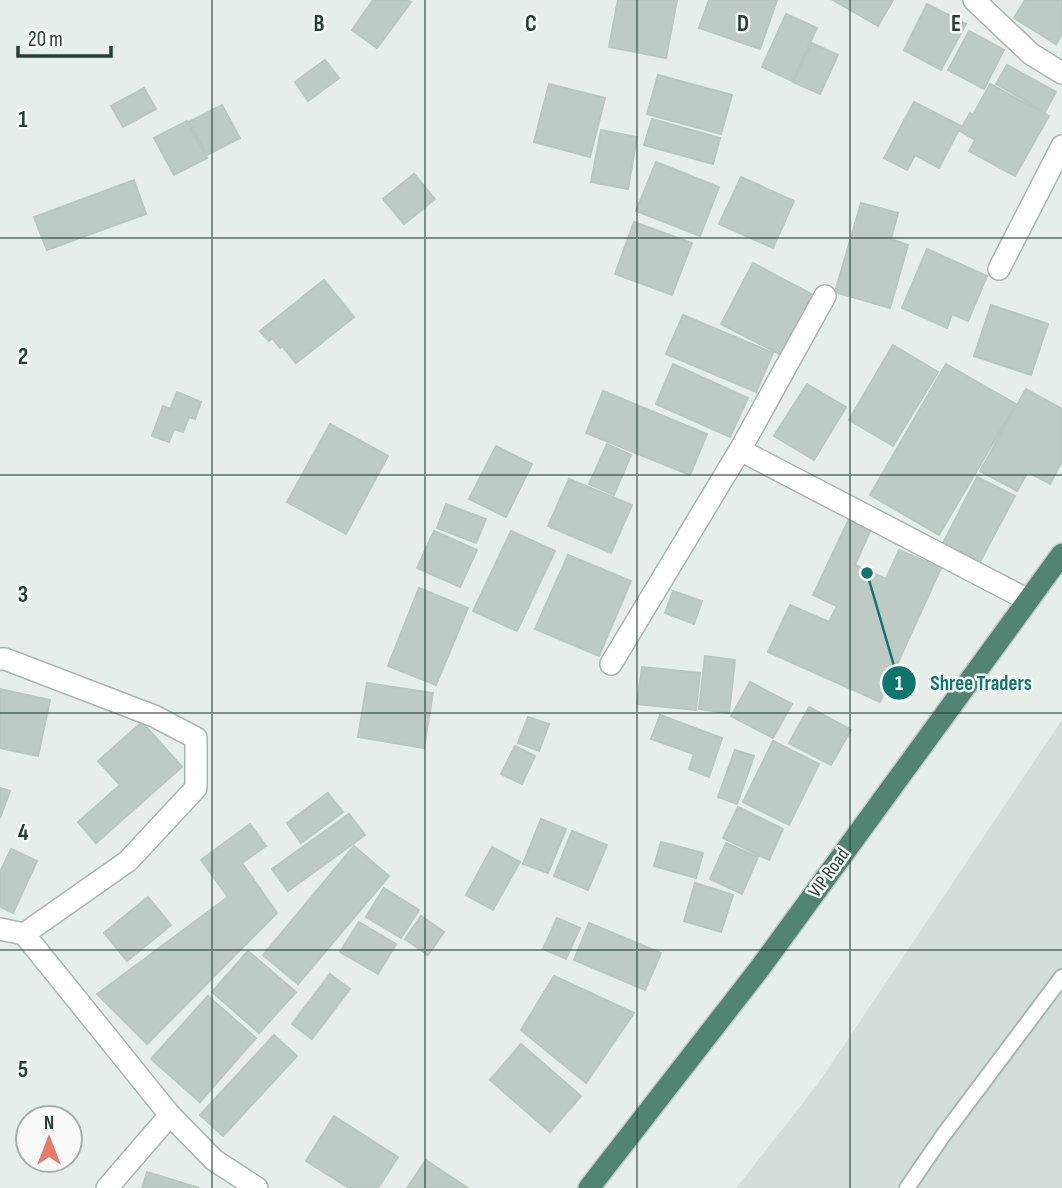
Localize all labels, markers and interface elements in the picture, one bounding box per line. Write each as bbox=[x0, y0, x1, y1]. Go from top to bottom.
text: B bbox=[314, 10, 325, 38]
text: C bbox=[525, 10, 537, 38]
text: D bbox=[737, 10, 749, 38]
text: E bbox=[951, 10, 961, 38]
scale bar bbox=[18, 14, 110, 58]
text: 20 m bbox=[28, 27, 63, 52]
text: 1 bbox=[18, 106, 28, 134]
text: 2 bbox=[18, 343, 28, 371]
text: 3 bbox=[18, 581, 28, 609]
callout: Shree Traders bbox=[881, 662, 1046, 704]
text: 1 bbox=[895, 671, 903, 696]
text: Shree Traders bbox=[930, 671, 1032, 696]
text: 4 bbox=[18, 819, 29, 847]
street label: VIP Road bbox=[804, 844, 854, 902]
text: 5 bbox=[18, 1056, 28, 1084]
north arrow bbox=[14, 1104, 84, 1174]
text: N bbox=[44, 1112, 54, 1135]

